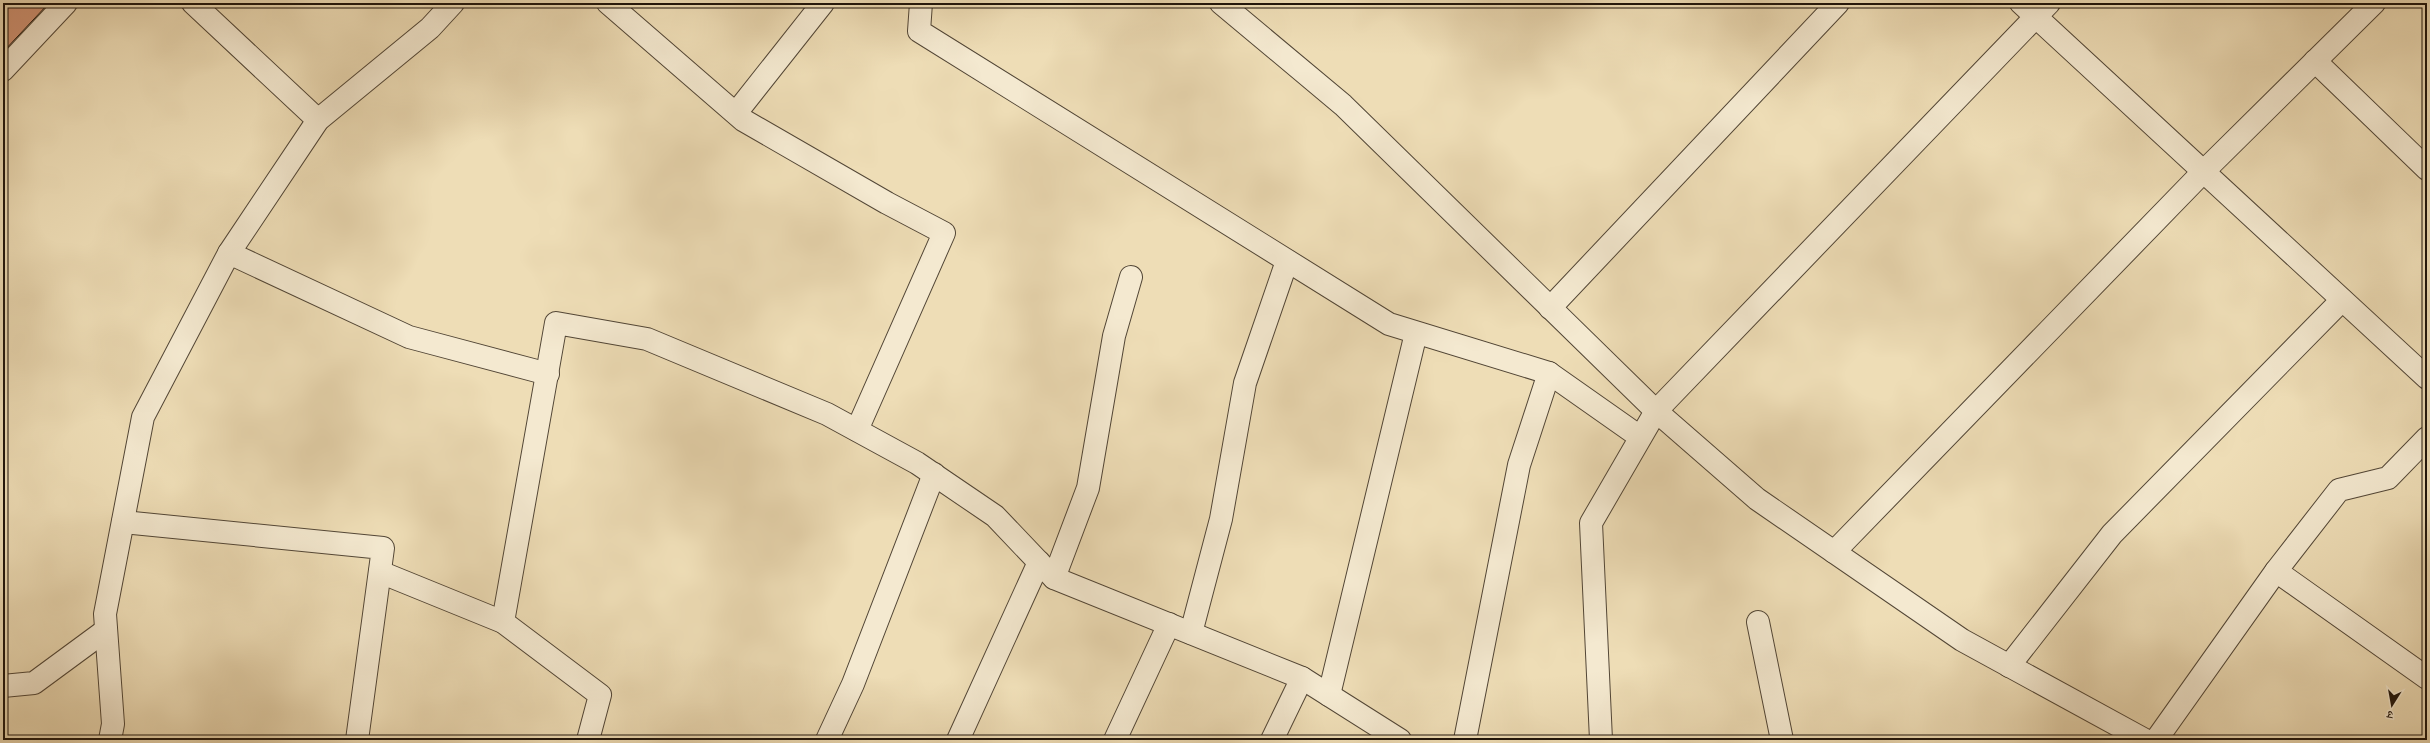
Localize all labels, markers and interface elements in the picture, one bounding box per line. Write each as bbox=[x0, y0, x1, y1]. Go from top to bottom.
north arrow bbox=[2372, 685, 2412, 725]
text: उ bbox=[2385, 707, 2395, 722]

